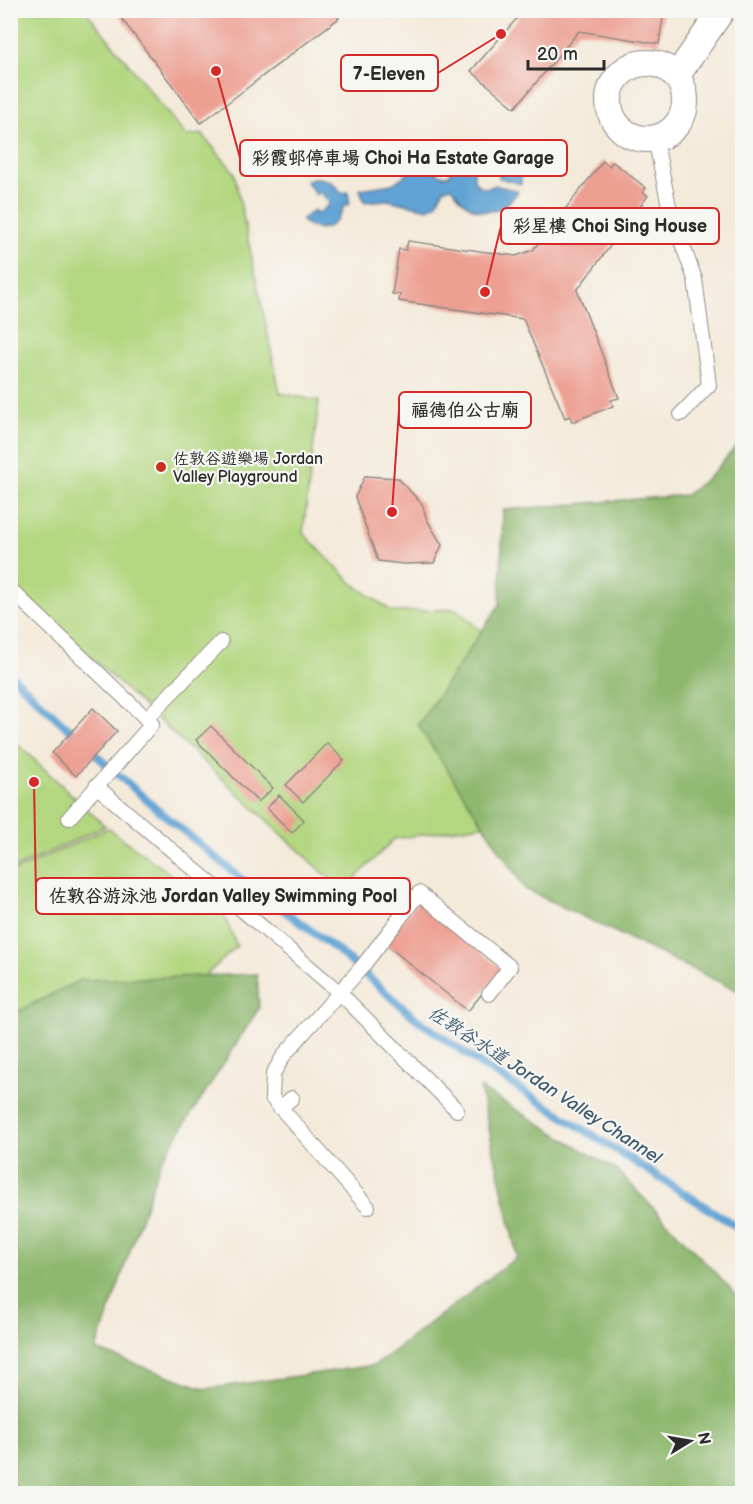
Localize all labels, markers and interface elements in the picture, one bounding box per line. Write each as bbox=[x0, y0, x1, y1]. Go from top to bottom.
scale bar bbox=[528, 33, 604, 71]
text: 20 m bbox=[537, 44, 578, 65]
callout: 7-Eleven bbox=[341, 55, 438, 91]
text: 7-Eleven bbox=[353, 64, 425, 85]
callout: 彩霞邨停車場 Choi Ha Estate Garage bbox=[240, 140, 567, 176]
text: 彩霞邨停車場 Choi Ha Estate Garage bbox=[252, 148, 554, 169]
callout: 彩星樓 Choi Sing House bbox=[501, 208, 719, 244]
text: 彩星樓 Choi Sing House bbox=[513, 216, 707, 237]
callout: 福德伯公古廟 bbox=[399, 392, 531, 428]
text: 福德伯公古廟 bbox=[411, 400, 519, 421]
place label: 佐敦谷遊樂場 Jordan Valley Playground bbox=[173, 450, 323, 487]
marker: 佐敦谷遊樂場 Jordan Valley Playground bbox=[154, 460, 168, 474]
callout: 佐敦谷游泳池 Jordan Valley Swimming Pool bbox=[36, 878, 410, 914]
text: 佐敦谷游泳池 Jordan Valley Swimming Pool bbox=[49, 886, 397, 907]
water label: 佐敦谷水道 Jordan Valley Channel bbox=[424, 1002, 666, 1169]
north arrow bbox=[660, 1411, 720, 1471]
text: N bbox=[693, 1431, 714, 1446]

